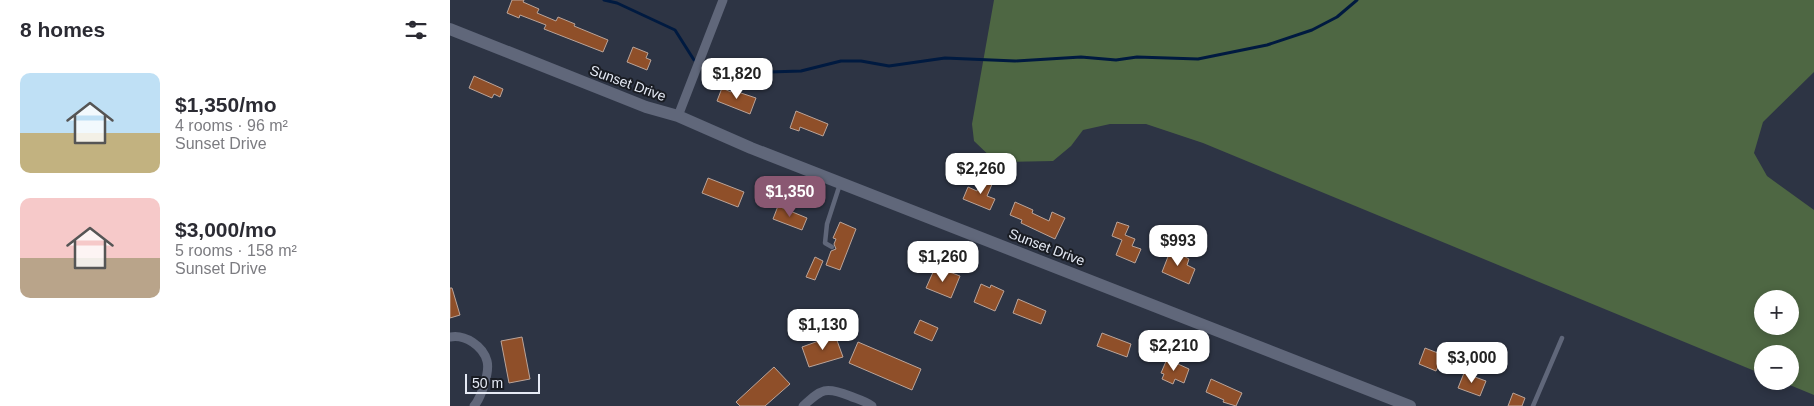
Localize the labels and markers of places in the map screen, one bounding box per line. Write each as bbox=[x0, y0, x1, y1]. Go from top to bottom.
pin: $1,820 bbox=[696, 58, 778, 100]
pin: $2,260 bbox=[940, 152, 1022, 195]
pin: $1,350 bbox=[749, 176, 831, 218]
pin: $993 bbox=[1148, 224, 1208, 267]
pin: $1,260 bbox=[902, 240, 984, 283]
pin: $1,130 bbox=[782, 308, 864, 351]
pin: $2,210 bbox=[1133, 330, 1215, 372]
pin: $3,000 bbox=[1431, 342, 1513, 384]

